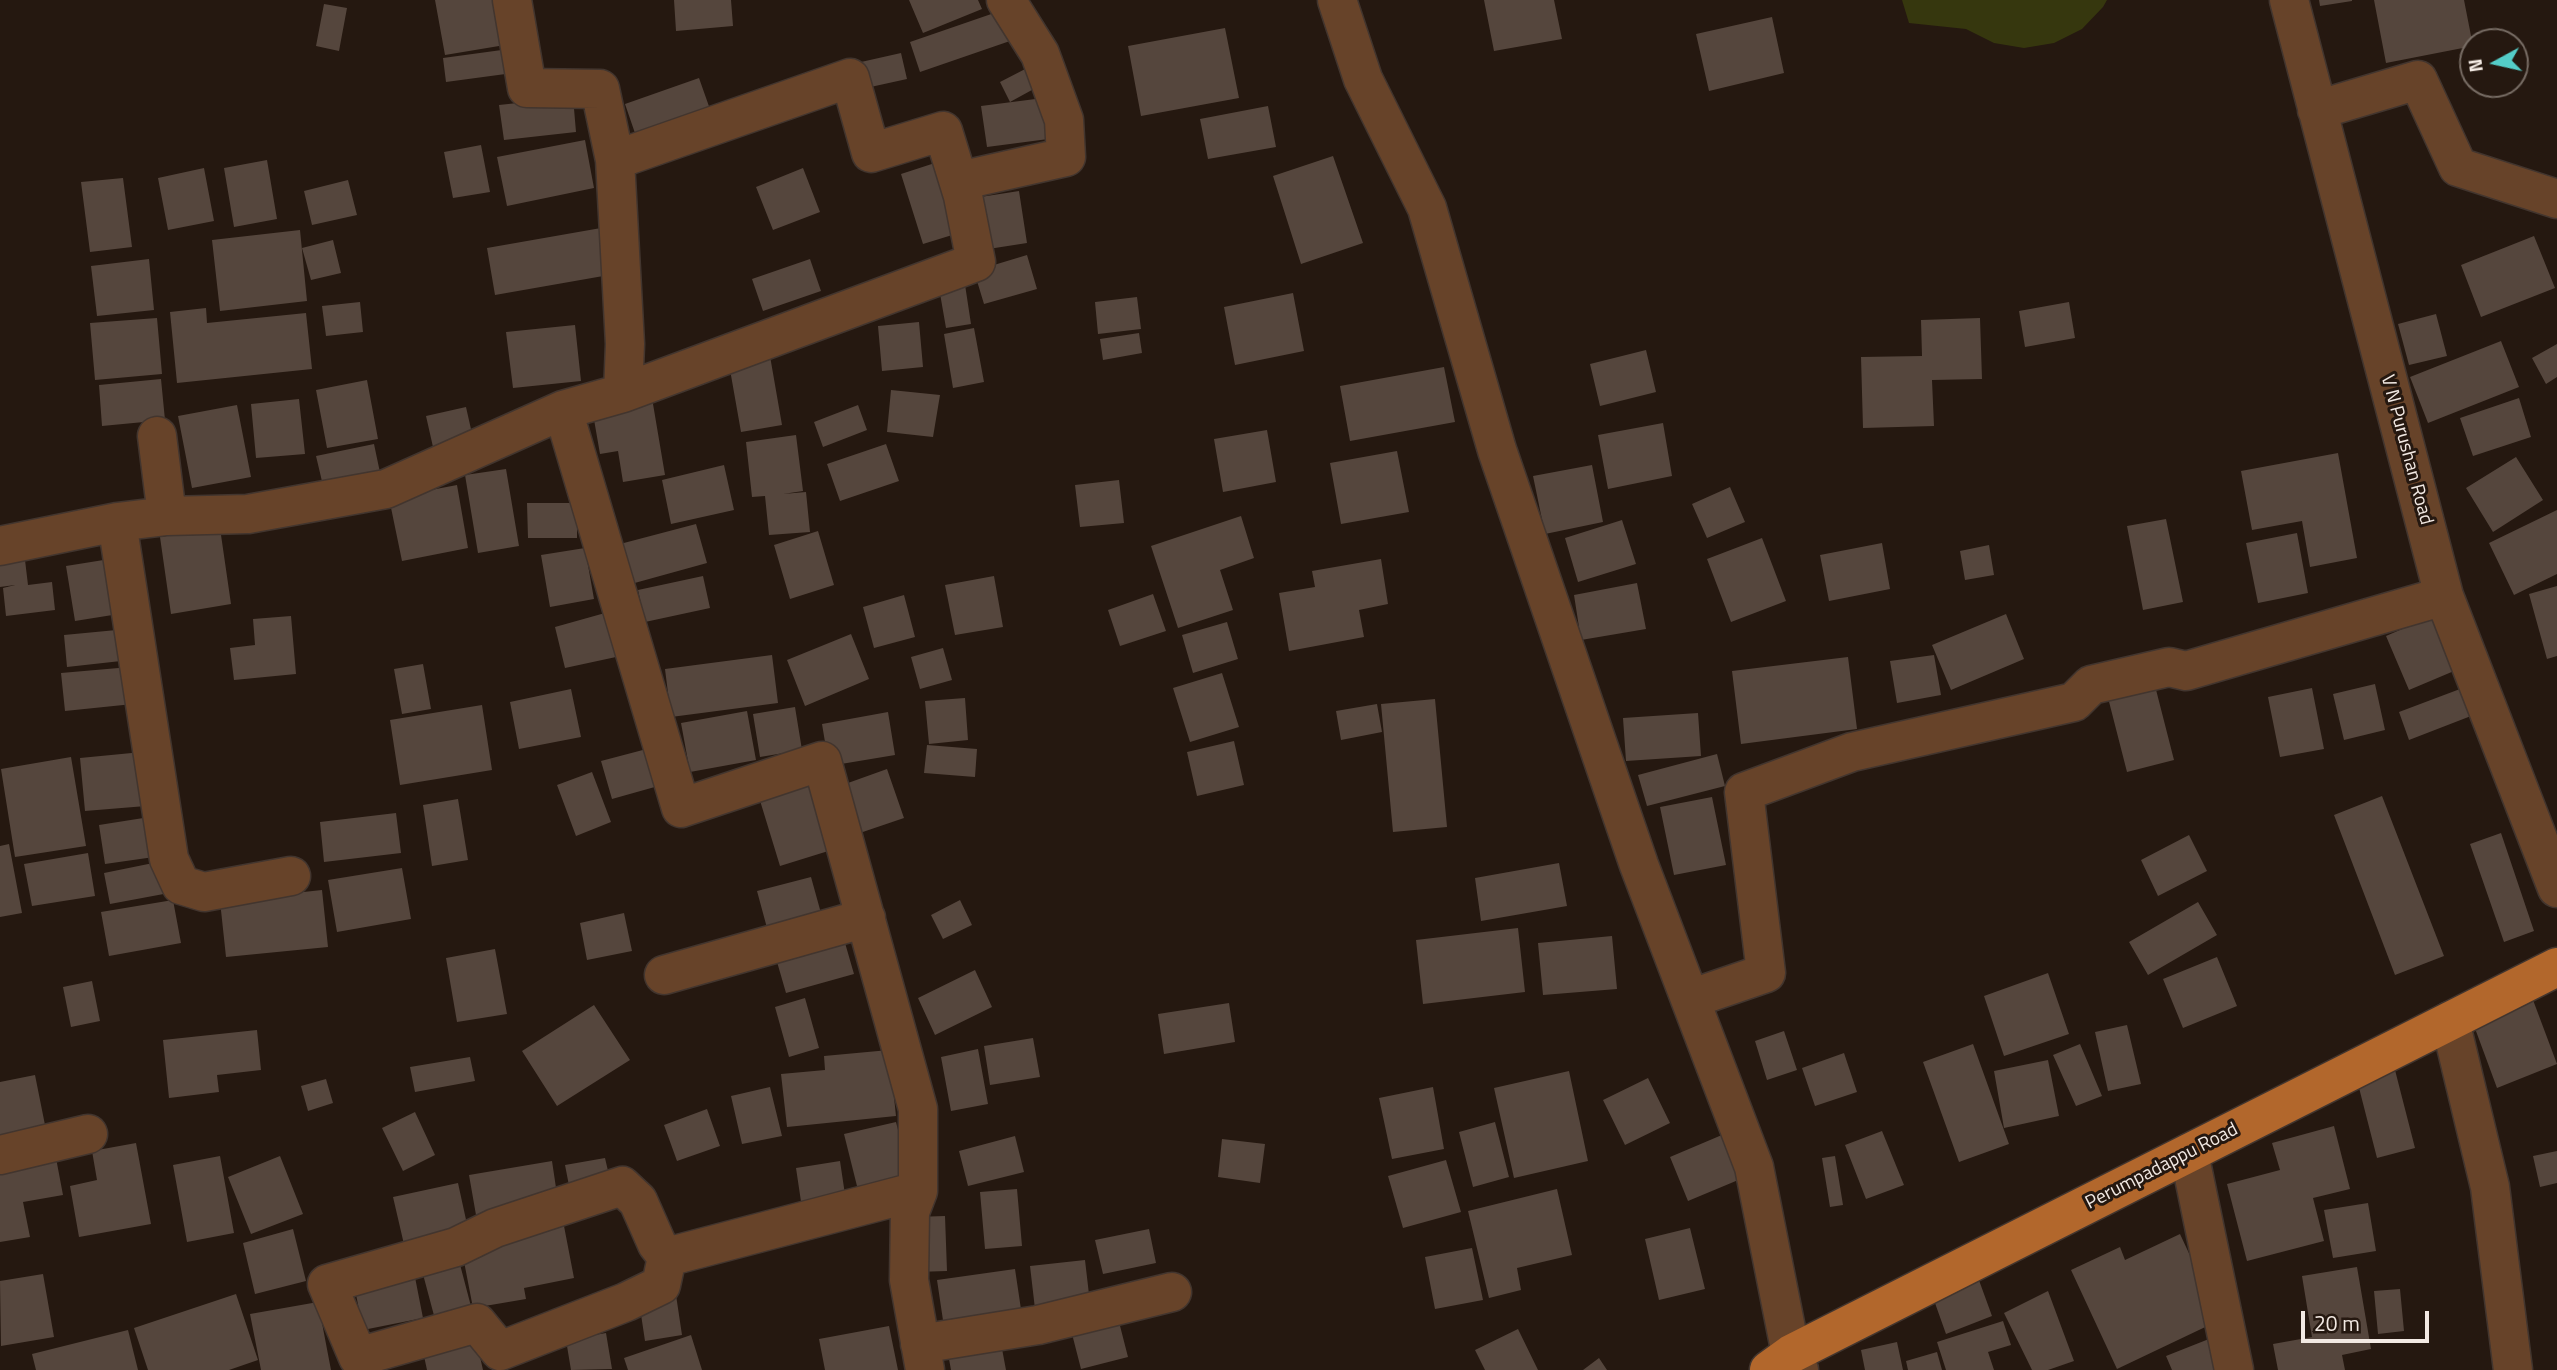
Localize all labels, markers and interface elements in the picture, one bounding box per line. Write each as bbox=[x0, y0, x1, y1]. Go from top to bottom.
north arrow bbox=[2459, 28, 2529, 98]
text: N bbox=[2459, 57, 2490, 74]
street label: V N Purushan Road bbox=[2375, 373, 2437, 527]
street label: Perumpadappu Road bbox=[2082, 1119, 2242, 1215]
scale bar bbox=[2305, 1296, 2433, 1340]
text: 20 m bbox=[2314, 1307, 2360, 1339]

